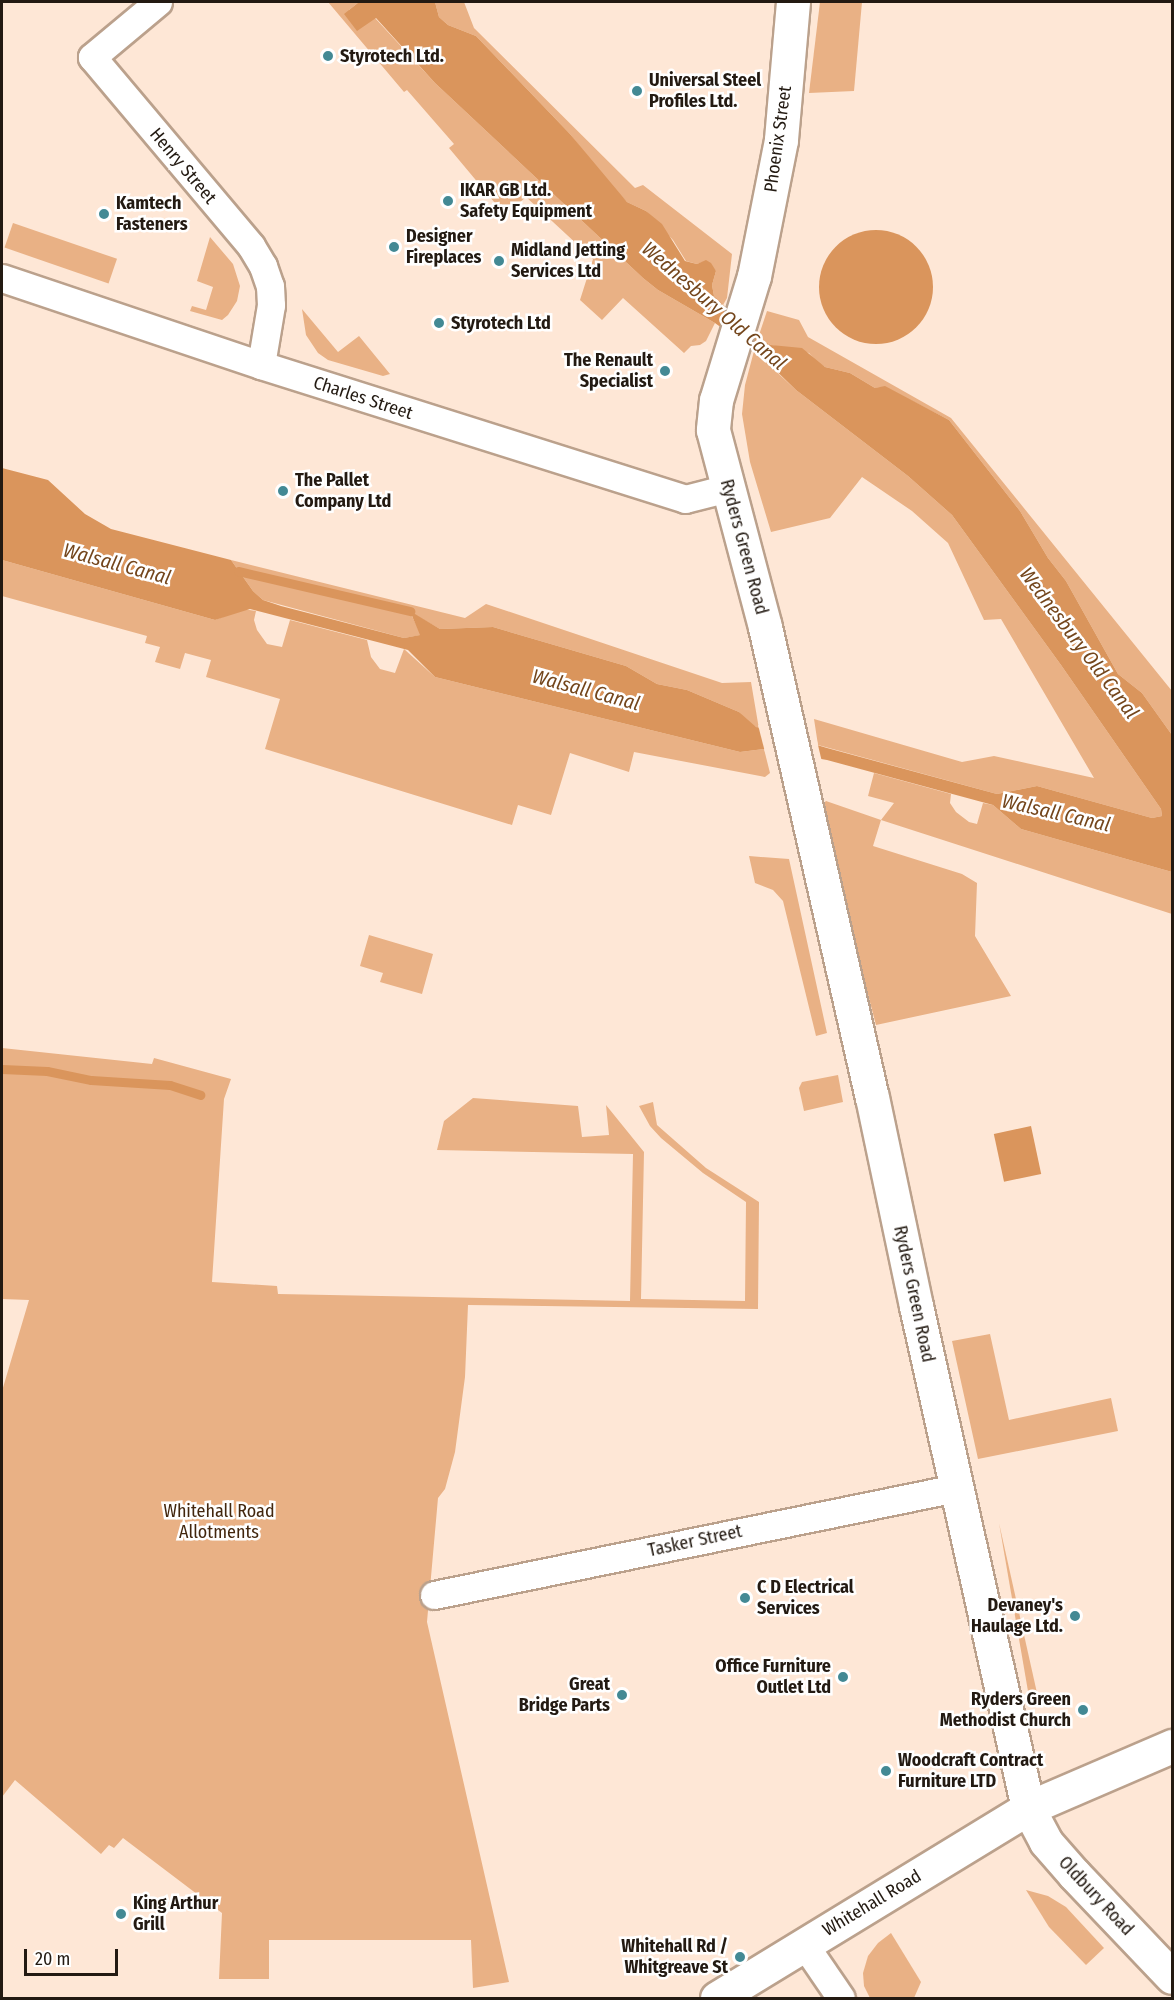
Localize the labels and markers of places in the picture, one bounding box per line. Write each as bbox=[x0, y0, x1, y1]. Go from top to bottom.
place label: Styrotech Ltd. bbox=[340, 45, 444, 67]
marker: Styrotech Ltd. bbox=[321, 49, 335, 63]
place label: Universal Steel Profiles Ltd. bbox=[649, 70, 761, 112]
marker: Universal Steel Profiles Ltd. bbox=[630, 84, 644, 98]
place label: IKAR GB Ltd. Safety Equipment bbox=[460, 180, 592, 222]
place label: Kamtech Fasteners bbox=[116, 193, 188, 236]
marker: IKAR GB Ltd. Safety Equipment bbox=[441, 194, 455, 208]
marker: Kamtech Fasteners bbox=[97, 207, 111, 221]
place label: Designer Fireplaces bbox=[406, 226, 481, 268]
marker: Designer Fireplaces bbox=[387, 240, 401, 254]
place label: Midland Jetting Services Ltd bbox=[511, 240, 625, 282]
marker: Midland Jetting Services Ltd bbox=[492, 254, 506, 268]
place label: Styrotech Ltd bbox=[451, 312, 551, 334]
marker: Styrotech Ltd bbox=[432, 316, 446, 330]
place label: The Renault Specialist bbox=[564, 350, 653, 392]
marker: The Renault Specialist bbox=[658, 364, 672, 378]
place label: The Pallet Company Ltd bbox=[295, 470, 391, 512]
marker: The Pallet Company Ltd bbox=[276, 484, 290, 498]
place label: C D Electrical Services bbox=[757, 1577, 854, 1620]
marker: C D Electrical Services bbox=[738, 1591, 752, 1605]
place label: Devaney's Haulage Ltd. bbox=[971, 1595, 1063, 1638]
marker: Devaney's Haulage Ltd. bbox=[1068, 1609, 1082, 1623]
place label: Office Furniture Outlet Ltd bbox=[715, 1656, 831, 1698]
marker: Office Furniture Outlet Ltd bbox=[836, 1670, 850, 1684]
place label: Great Bridge Parts bbox=[519, 1674, 610, 1716]
marker: Great Bridge Parts bbox=[615, 1688, 629, 1702]
place label: Ryders Green Methodist Church bbox=[940, 1689, 1071, 1732]
marker: Ryders Green Methodist Church bbox=[1076, 1703, 1090, 1717]
place label: Woodcraft Contract Furniture LTD bbox=[898, 1750, 1043, 1792]
marker: Woodcraft Contract Furniture LTD bbox=[879, 1764, 893, 1778]
place label: King Arthur Grill bbox=[133, 1893, 218, 1936]
marker: King Arthur Grill bbox=[114, 1907, 128, 1921]
place label: Whitehall Rd / Whitgreave St bbox=[621, 1936, 728, 1978]
marker: Whitehall Rd / Whitgreave St bbox=[733, 1950, 747, 1964]

